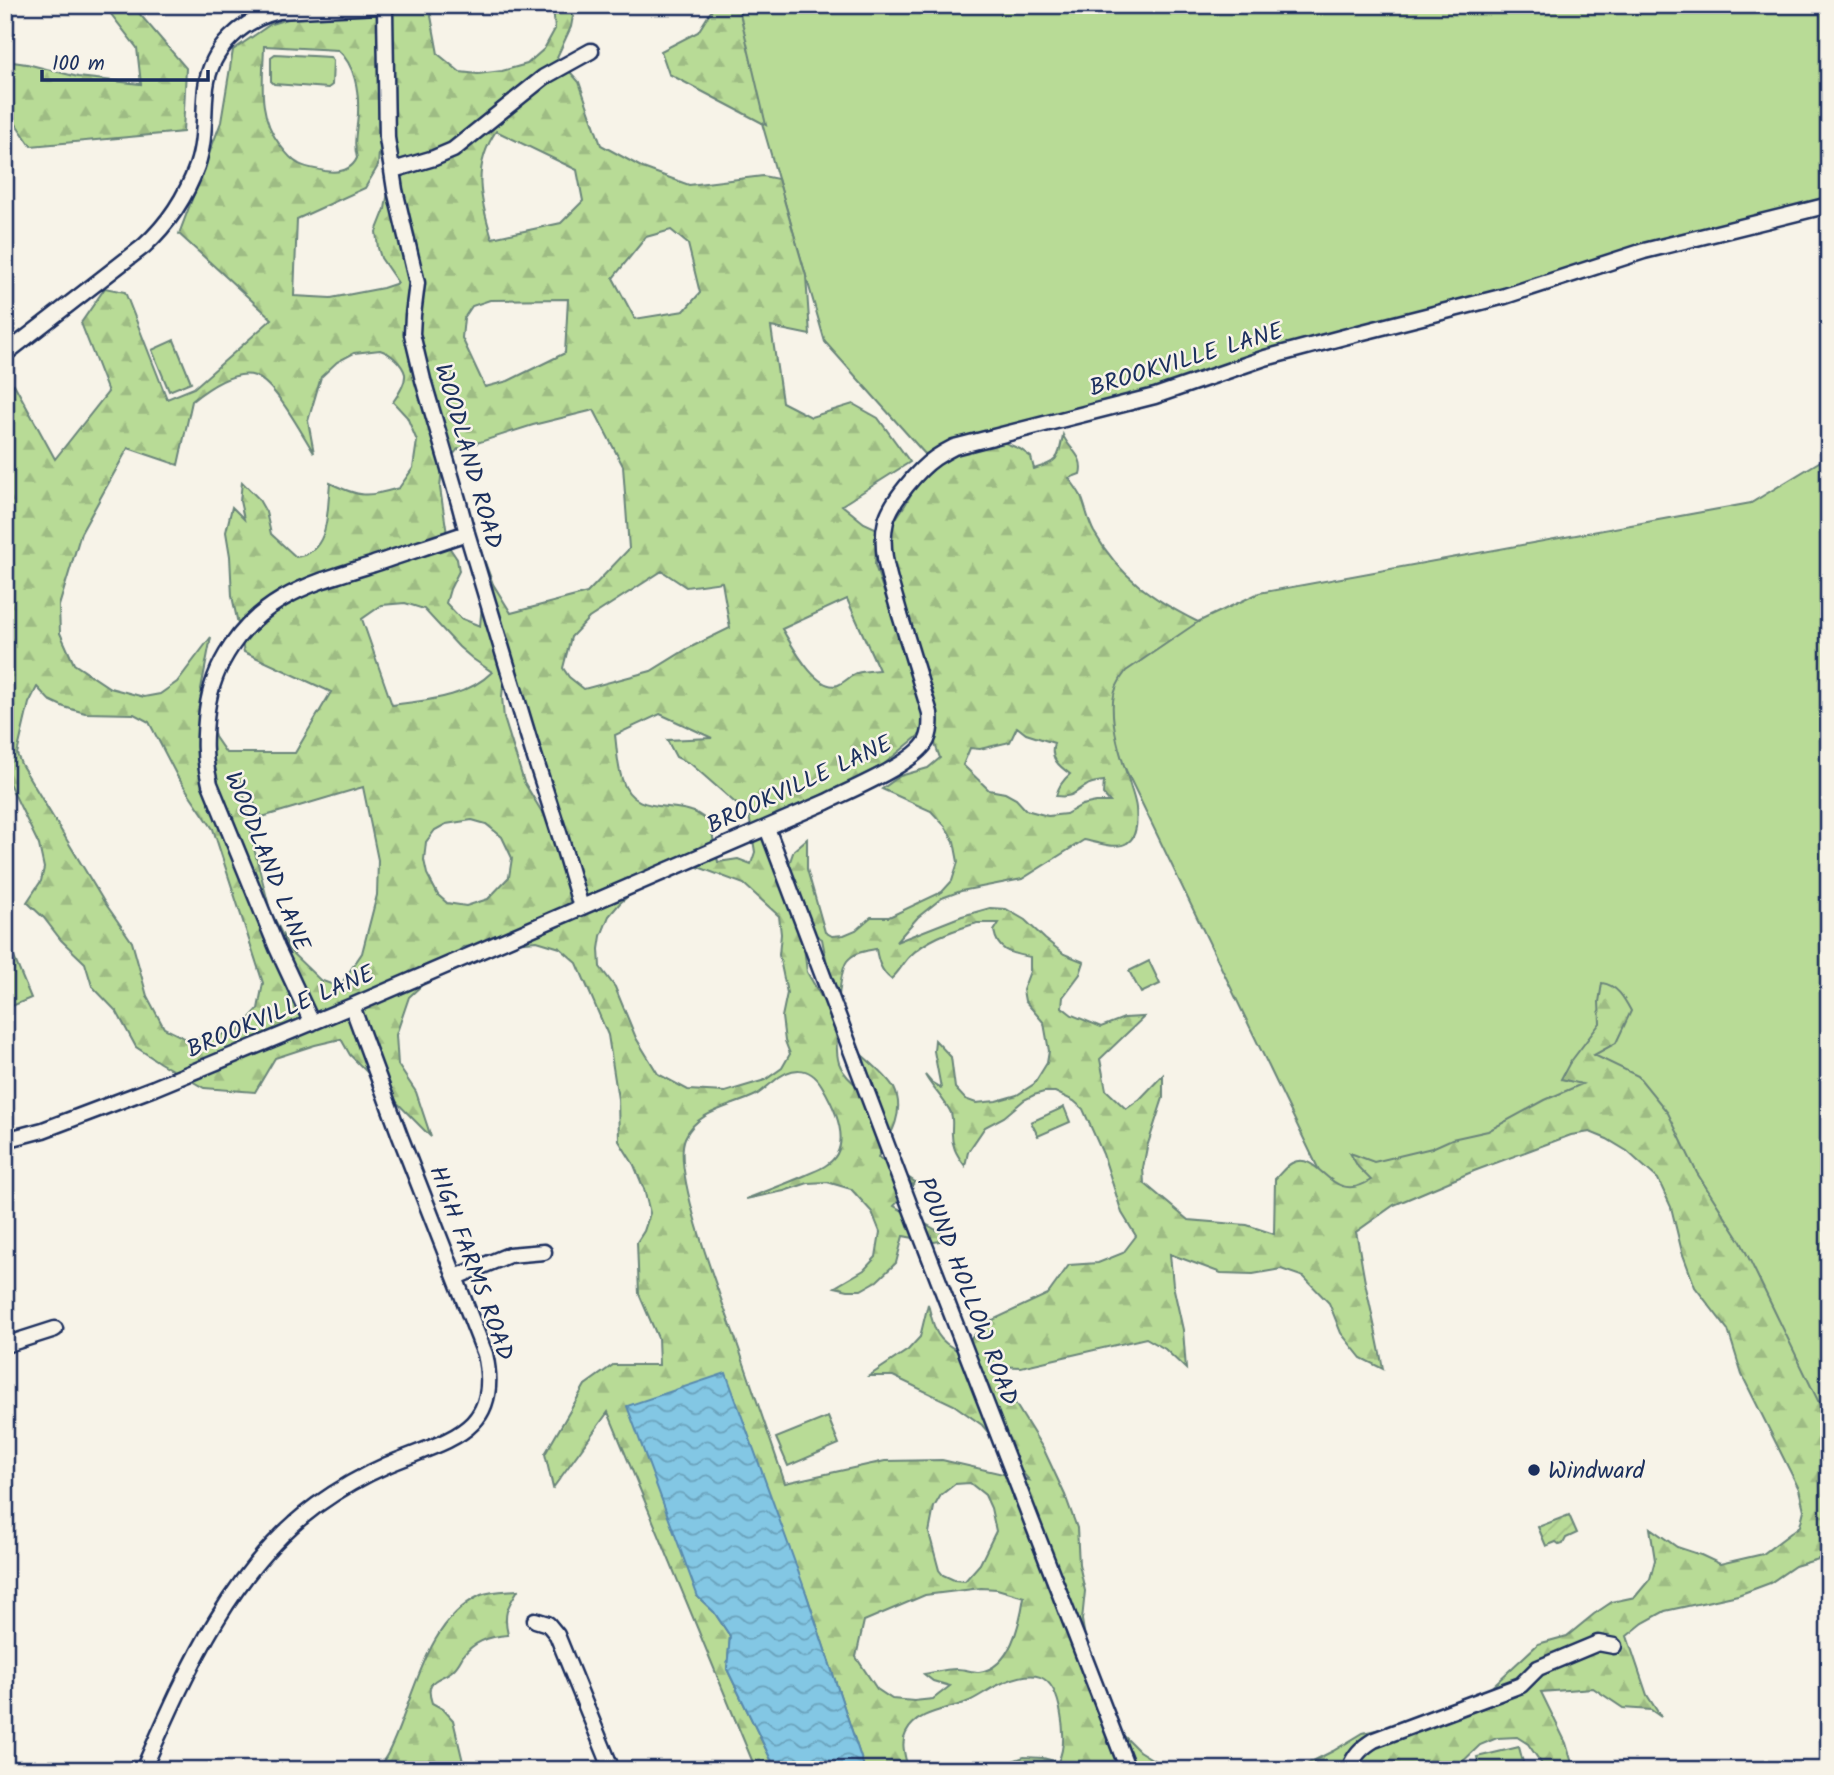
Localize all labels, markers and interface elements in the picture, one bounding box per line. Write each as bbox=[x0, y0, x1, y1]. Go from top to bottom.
scale bar bbox=[42, 38, 208, 82]
text: 100 m bbox=[52, 48, 105, 81]
street label: BROOKVILLE LANE bbox=[1085, 312, 1289, 408]
street label: WOODLAND ROAD bbox=[422, 359, 513, 554]
street label: BROOKVILLE LANE bbox=[700, 725, 900, 846]
street label: WOODLAND LANE bbox=[213, 766, 321, 958]
street label: BROOKVILLE LANE bbox=[180, 955, 382, 1070]
street label: HIGH FARMS ROAD bbox=[417, 1160, 524, 1367]
street label: POUND HOLLOW ROAD bbox=[905, 1171, 1028, 1412]
place label: Windward bbox=[1548, 1452, 1646, 1491]
marker: Windward bbox=[1526, 1462, 1542, 1478]

